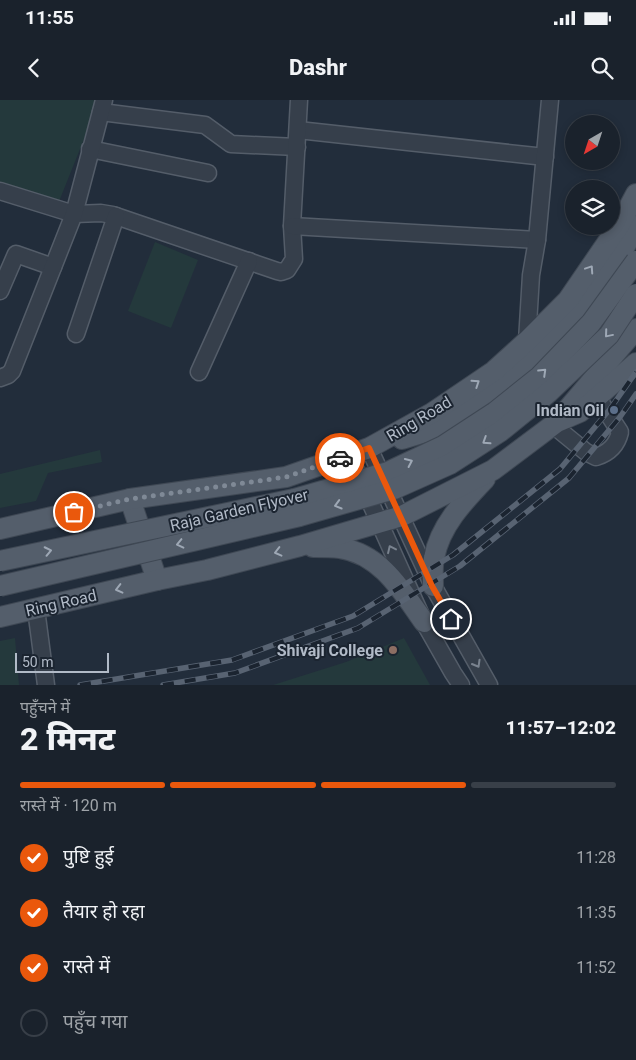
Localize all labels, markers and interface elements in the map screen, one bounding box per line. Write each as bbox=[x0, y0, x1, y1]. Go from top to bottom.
text: 11:55 bbox=[25, 6, 74, 29]
icon: back bbox=[20, 54, 48, 82]
icon: search bbox=[588, 54, 616, 82]
text: Dashr bbox=[289, 55, 347, 80]
north arrow bbox=[565, 115, 620, 170]
map controls bbox=[565, 115, 620, 235]
button: layers bbox=[565, 180, 620, 235]
one-way arrow bbox=[584, 265, 593, 275]
one-way arrow bbox=[606, 328, 614, 337]
one-way arrow bbox=[537, 369, 546, 378]
one-way arrow bbox=[471, 380, 480, 390]
street label: Ring Road bbox=[383, 392, 455, 446]
place label: Indian Oil bbox=[536, 401, 604, 420]
marker: Indian Oil bbox=[608, 404, 620, 416]
courier bbox=[315, 433, 365, 483]
one-way arrow bbox=[482, 435, 492, 444]
icon: car bbox=[326, 444, 354, 472]
one-way arrow bbox=[404, 458, 413, 468]
street label: Raja Garden Flyover bbox=[168, 485, 310, 535]
pin bbox=[53, 491, 95, 533]
icon: bag bbox=[60, 498, 88, 526]
one-way arrow bbox=[335, 500, 343, 510]
one-way arrow bbox=[176, 538, 185, 549]
one-way arrow bbox=[387, 545, 397, 554]
one-way arrow bbox=[43, 546, 52, 557]
one-way arrow bbox=[273, 546, 282, 557]
one-way arrow bbox=[115, 583, 124, 594]
street label: Ring Road bbox=[24, 586, 98, 620]
pin bbox=[430, 598, 472, 640]
icon: home bbox=[437, 605, 465, 633]
place label: Shivaji College bbox=[277, 641, 383, 660]
marker: Shivaji College bbox=[387, 644, 399, 656]
scale bar bbox=[15, 650, 109, 673]
text: 50 m bbox=[22, 654, 54, 670]
one-way arrow bbox=[471, 658, 481, 667]
text: पहुँचने में bbox=[20, 698, 70, 717]
text: 11:57–12:02 bbox=[505, 716, 616, 739]
text: 2 मिनट bbox=[20, 720, 115, 758]
text: रास्ते में · 120 m bbox=[20, 796, 117, 815]
icon: check bbox=[20, 844, 48, 872]
text: पुष्टि हुई bbox=[63, 845, 114, 868]
text: 11:28 bbox=[576, 848, 616, 867]
icon: check bbox=[20, 899, 48, 927]
text: तैयार हो रहा bbox=[63, 900, 145, 923]
text: 11:35 bbox=[576, 903, 616, 922]
icon: check bbox=[20, 954, 48, 982]
text: रास्ते में bbox=[63, 955, 110, 978]
text: 11:52 bbox=[576, 958, 616, 977]
text: पहुँच गया bbox=[63, 1010, 127, 1033]

